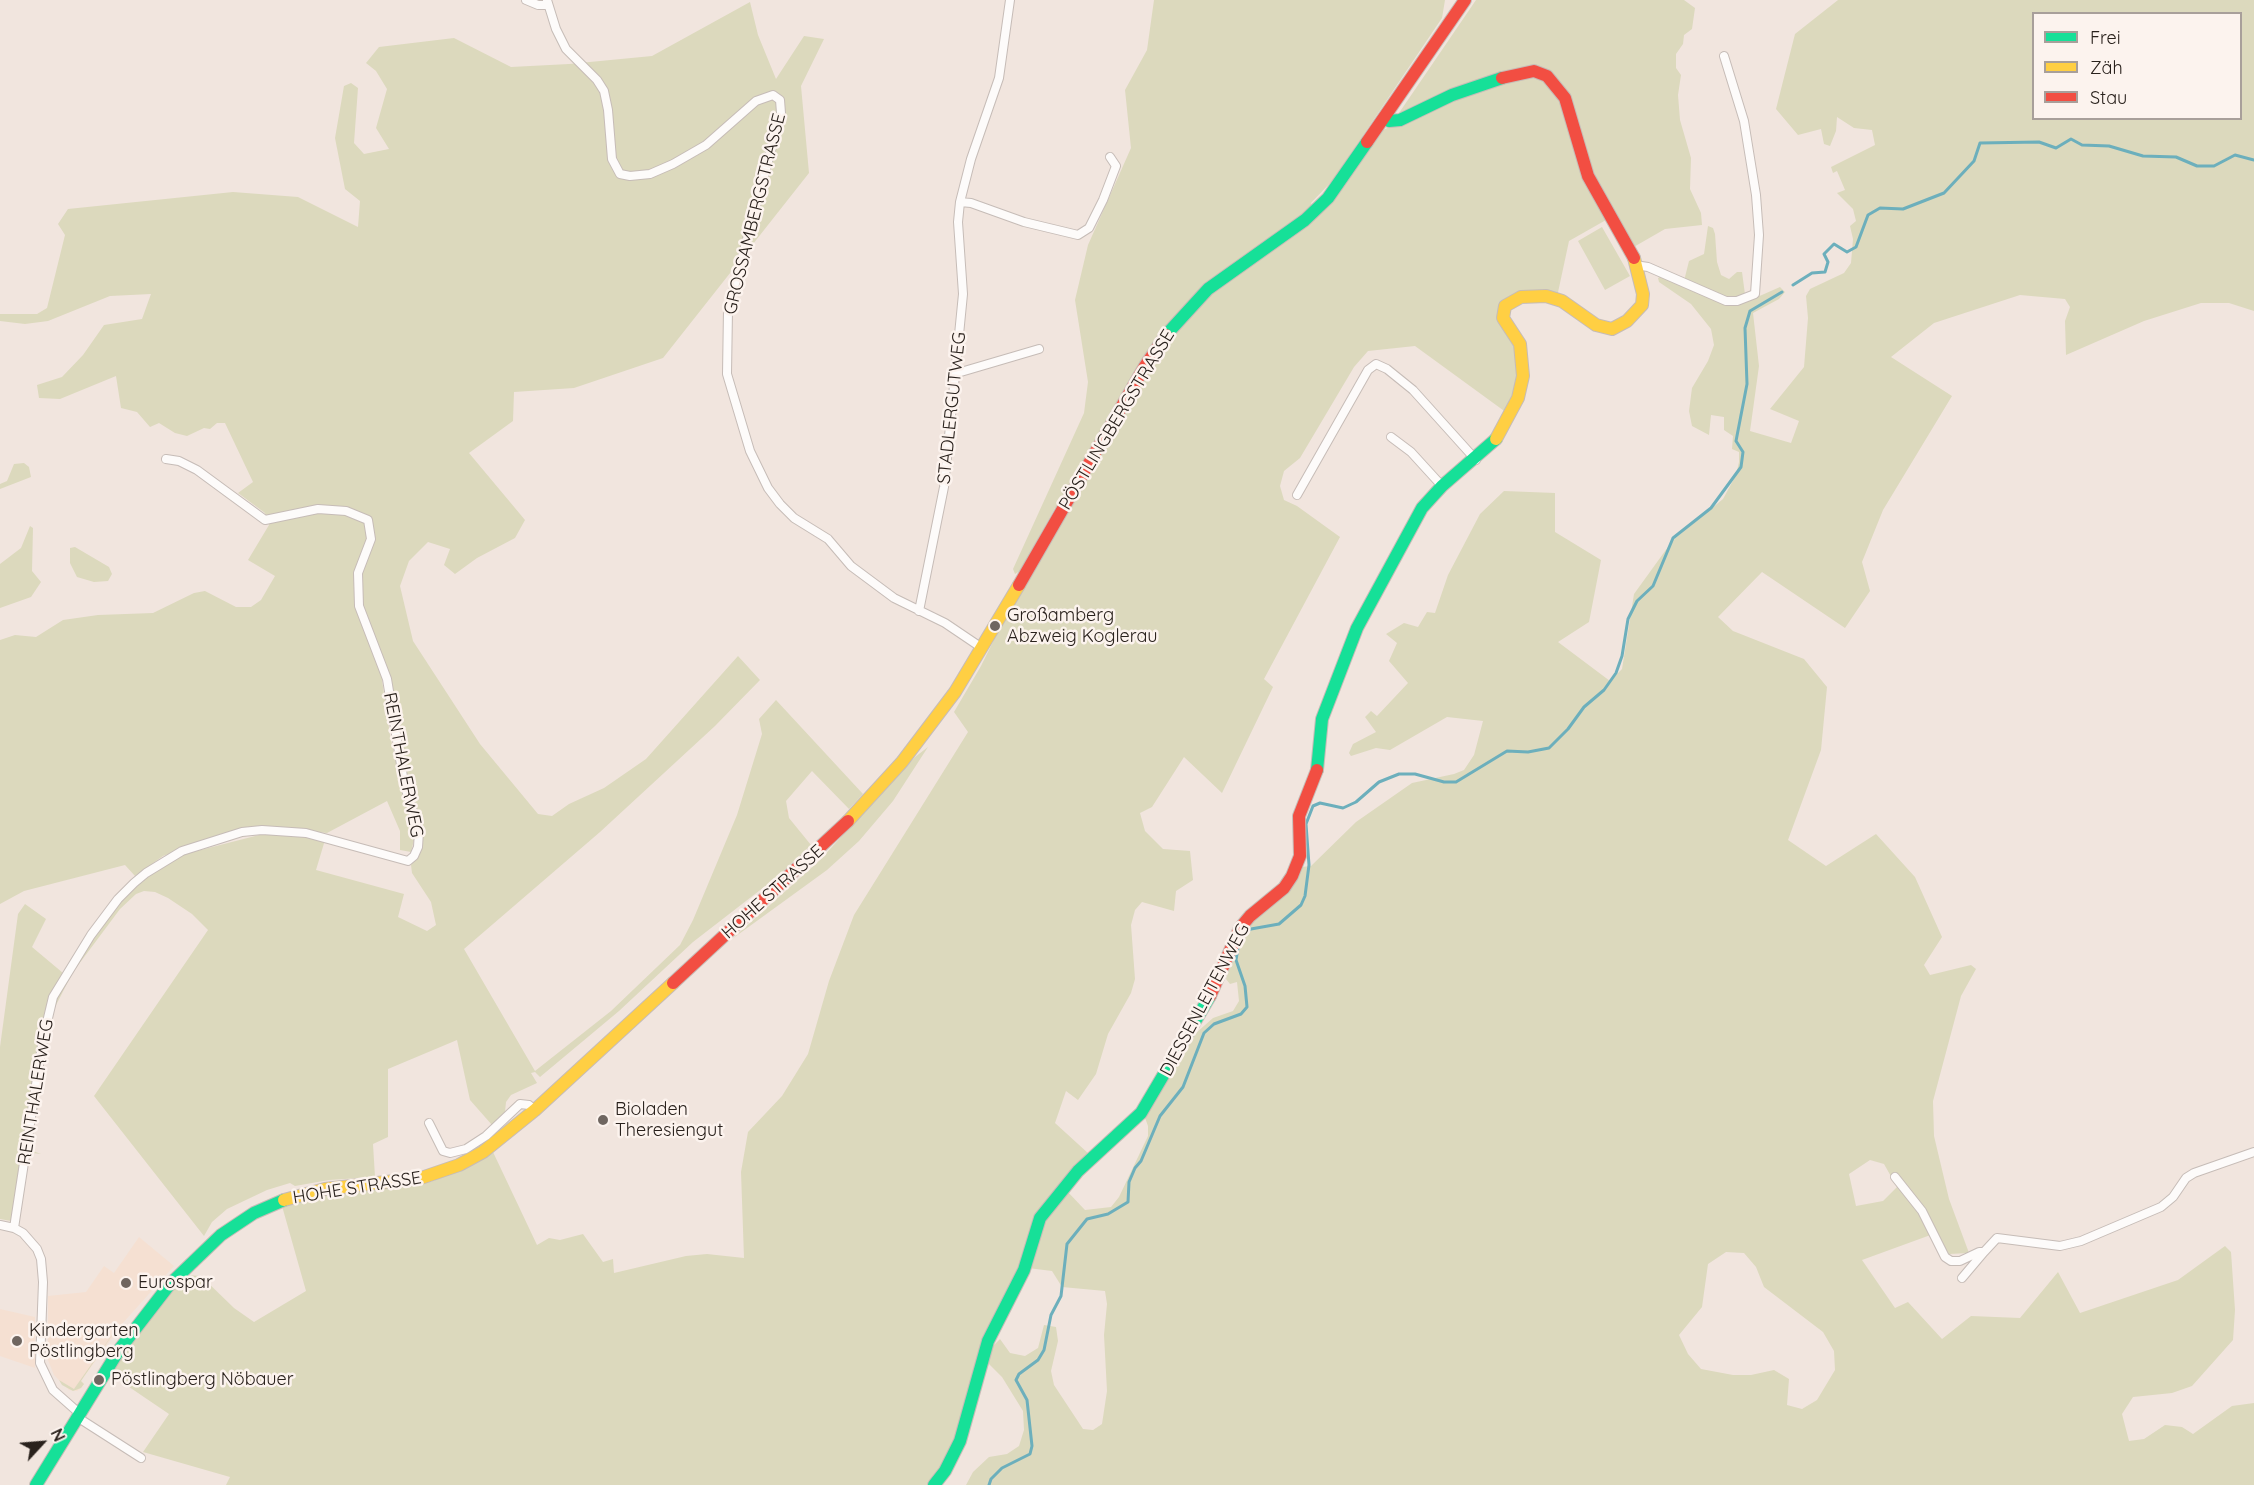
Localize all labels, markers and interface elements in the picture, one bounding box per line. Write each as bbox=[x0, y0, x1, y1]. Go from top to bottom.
legend bbox=[2032, 12, 2242, 120]
text: Frei bbox=[2090, 26, 2121, 49]
text: Zäh bbox=[2090, 56, 2123, 79]
text: Stau bbox=[2090, 86, 2127, 109]
street label: GROSSAMBERGSTRASSE bbox=[720, 111, 790, 317]
street label: PÖSTLINGBERGSTRASSE bbox=[1055, 326, 1179, 514]
street label: STADLERGUTWEG bbox=[933, 331, 971, 485]
place label: Großamberg Abzweig Koglerau bbox=[1007, 605, 1157, 648]
marker: Großamberg Abzweig Koglerau bbox=[988, 619, 1002, 633]
street label: REINTHALERWEG bbox=[378, 691, 428, 839]
street label: HOHE STRASSE bbox=[717, 840, 829, 944]
street label: DIESSENLEITENWEG bbox=[1156, 920, 1254, 1080]
street label: REINTHALERWEG bbox=[14, 1018, 58, 1166]
place label: Bioladen Theresiengut bbox=[615, 1099, 723, 1142]
marker: Bioladen Theresiengut bbox=[596, 1113, 610, 1127]
street label: HOHE STRASSE bbox=[291, 1167, 423, 1209]
place label: Eurospar bbox=[138, 1272, 213, 1294]
marker: Eurospar bbox=[119, 1276, 133, 1290]
place label: Kindergarten Pöstlingberg bbox=[29, 1320, 139, 1362]
marker: Kindergarten Pöstlingberg bbox=[10, 1334, 24, 1348]
place label: Pöstlingberg Nöbauer bbox=[111, 1369, 294, 1391]
marker: Pöstlingberg Nöbauer bbox=[92, 1373, 106, 1387]
north arrow bbox=[12, 1413, 72, 1473]
text: N bbox=[47, 1425, 70, 1445]

